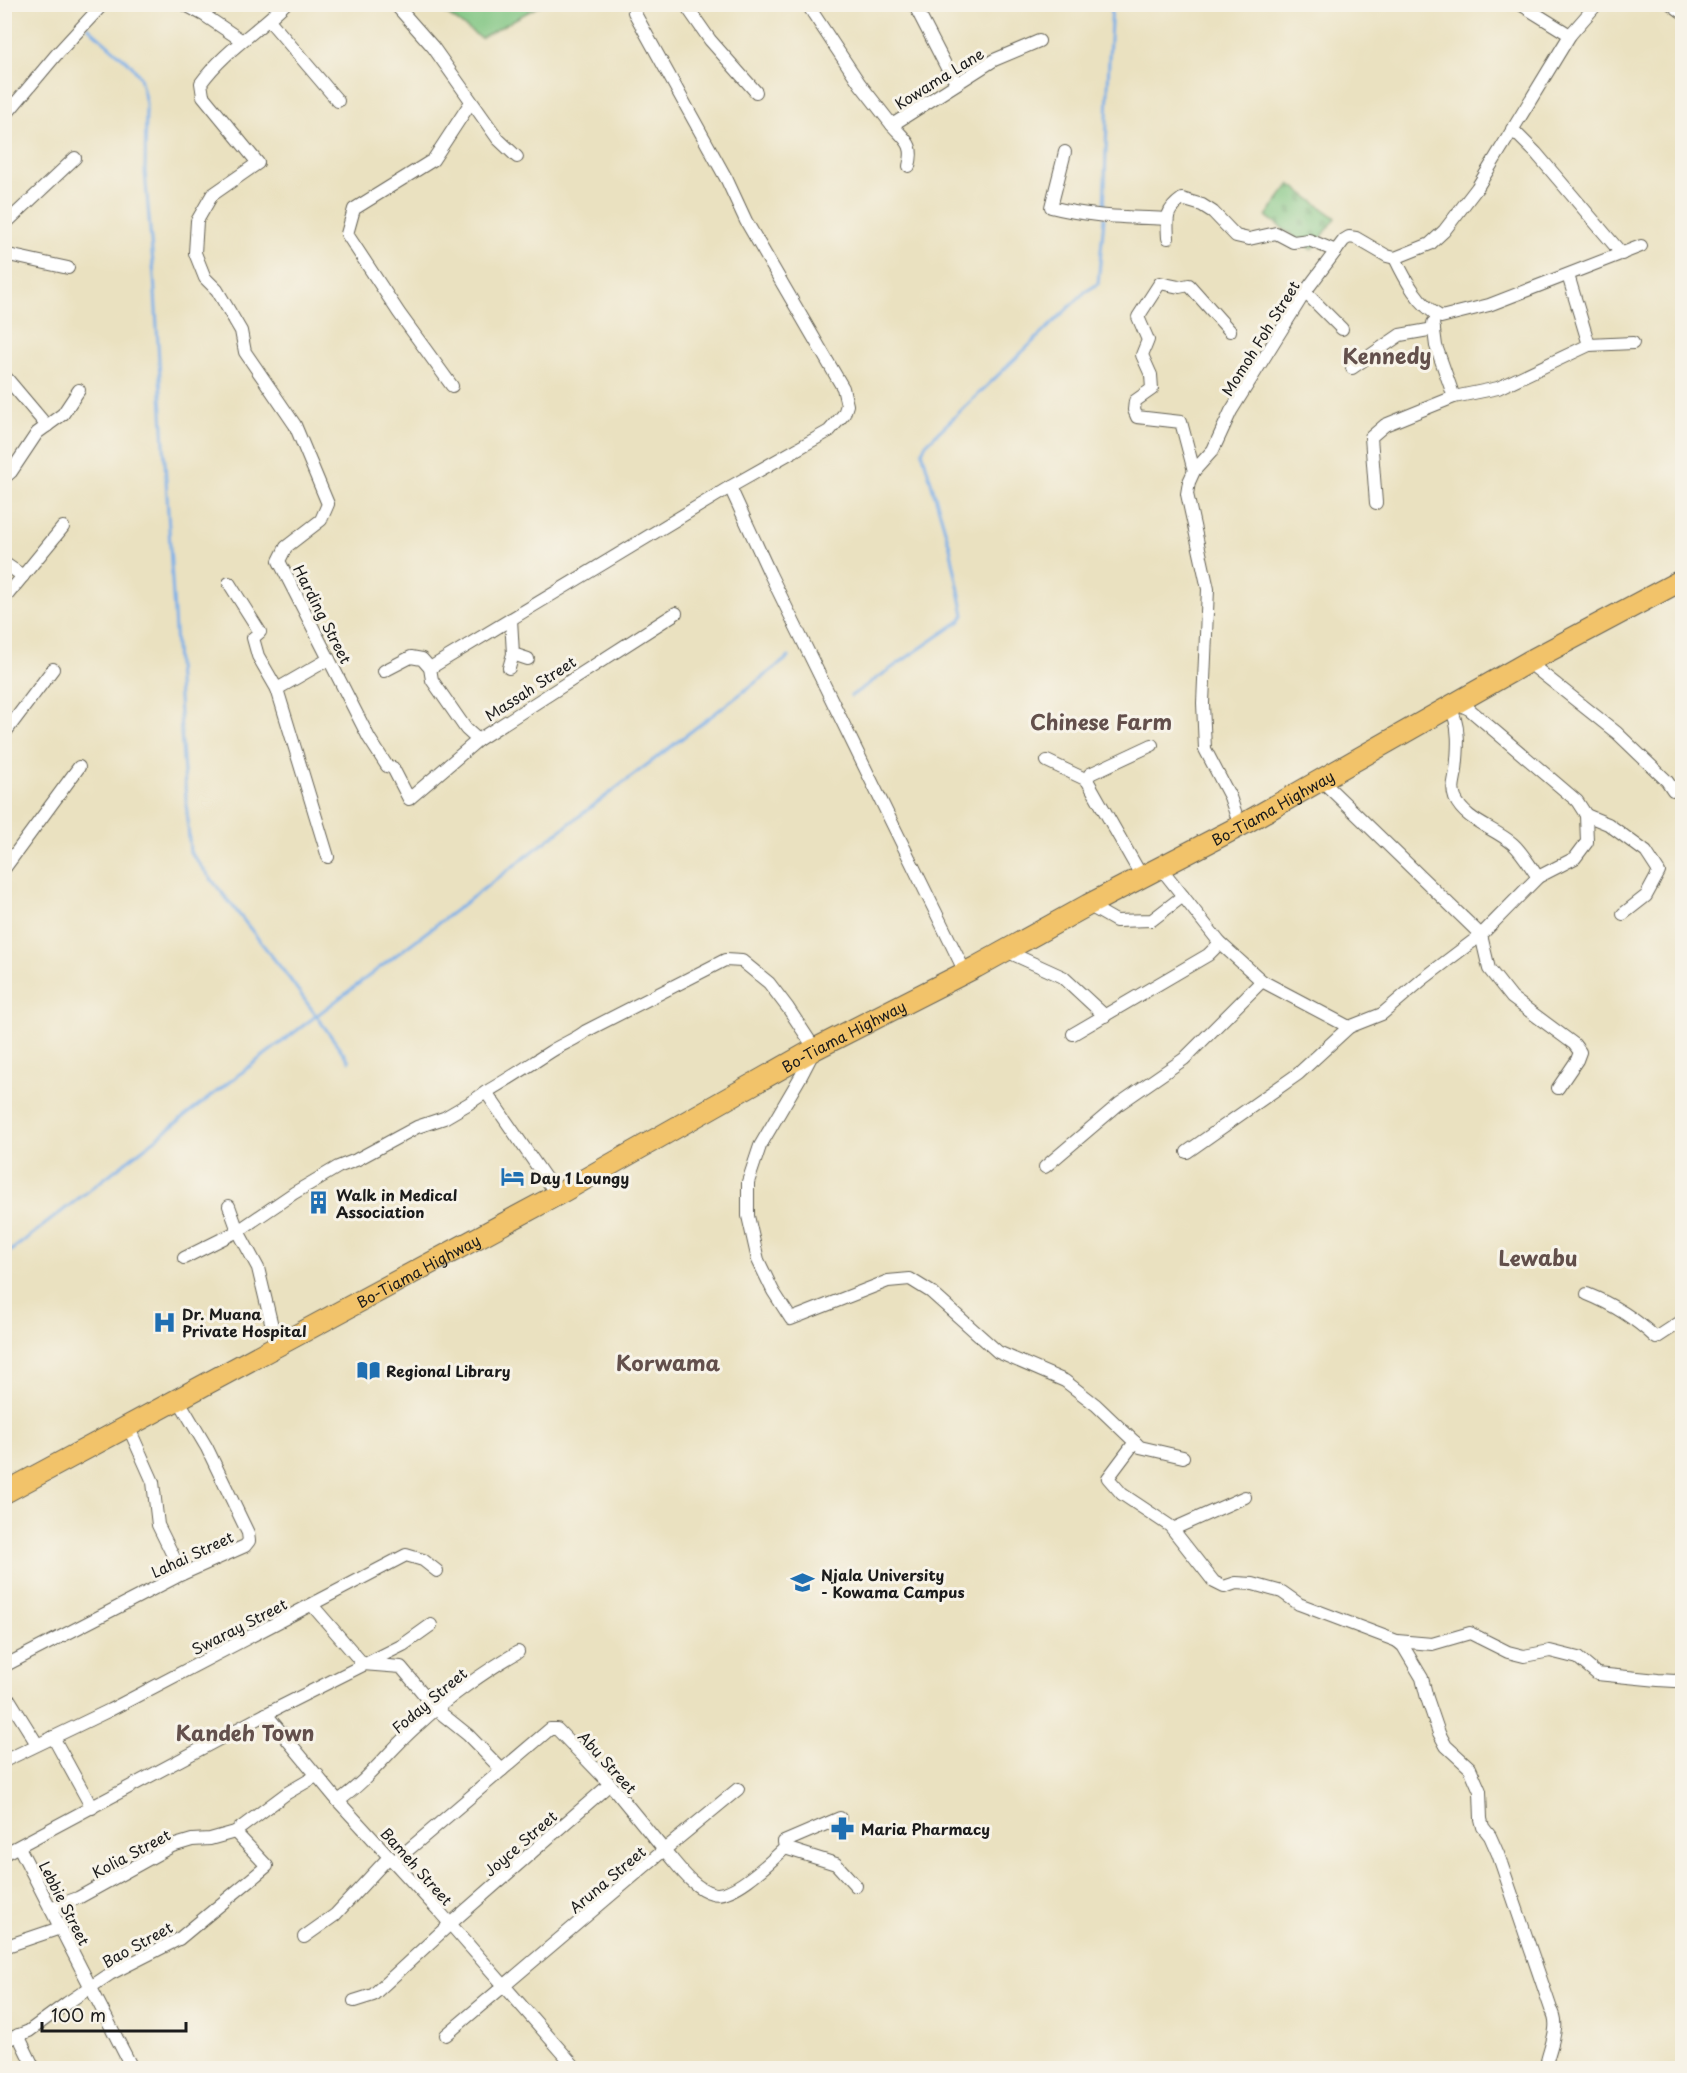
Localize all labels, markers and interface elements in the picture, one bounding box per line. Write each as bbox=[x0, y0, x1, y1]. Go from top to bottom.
street label: Kowama Lane bbox=[890, 41, 988, 115]
street label: Momoh Foh Street bbox=[1215, 276, 1305, 400]
district label: Kennedy bbox=[1342, 339, 1432, 371]
street label: Harding Street bbox=[288, 560, 358, 668]
street label: Massah Street bbox=[480, 650, 580, 726]
district label: Chinese Farm bbox=[1030, 705, 1172, 737]
street label: Bo-Tiama Highway bbox=[1207, 764, 1338, 851]
street label: Bo-Tiama Highway bbox=[777, 993, 909, 1077]
hotel icon: Day 1 Loungy bbox=[499, 1164, 525, 1190]
place label: Day 1 Loungy bbox=[530, 1166, 629, 1189]
place label: Walk in Medical Association bbox=[336, 1183, 457, 1223]
building icon: Walk in Medical Association bbox=[305, 1190, 331, 1216]
street label: Bo-Tiama Highway bbox=[352, 1227, 484, 1313]
district label: Lewabu bbox=[1498, 1241, 1578, 1273]
place label: Dr. Muana Private Hospital bbox=[182, 1302, 307, 1342]
hospital icon: Dr. Muana Private Hospital bbox=[151, 1309, 177, 1335]
district label: Korwama bbox=[616, 1346, 721, 1378]
library icon: Regional Library bbox=[355, 1357, 381, 1383]
place label: Regional Library bbox=[386, 1359, 511, 1382]
street label: Lahai Street bbox=[147, 1525, 237, 1583]
place label: Njala University - Kowama Campus bbox=[821, 1563, 965, 1603]
school or university icon: Njala University - Kowama Campus bbox=[790, 1570, 816, 1596]
street label: Swaray Street bbox=[187, 1592, 291, 1660]
street label: Foday Street bbox=[386, 1662, 472, 1738]
district label: Kandeh Town bbox=[175, 1716, 315, 1748]
street label: Abu Street bbox=[573, 1725, 643, 1799]
street label: Joyce Street bbox=[478, 1805, 562, 1881]
pharmacy icon: Maria Pharmacy bbox=[830, 1815, 856, 1841]
place label: Maria Pharmacy bbox=[861, 1817, 990, 1840]
street label: Bameh Street bbox=[376, 1822, 459, 1910]
street label: Kolia Street bbox=[88, 1823, 174, 1883]
street label: Aruna Street bbox=[564, 1840, 650, 1918]
street label: Lebbie Street bbox=[34, 1857, 96, 1949]
street label: Bao Street bbox=[98, 1915, 176, 1973]
scale bar bbox=[42, 1995, 186, 2033]
text: 100 m bbox=[51, 2001, 106, 2028]

